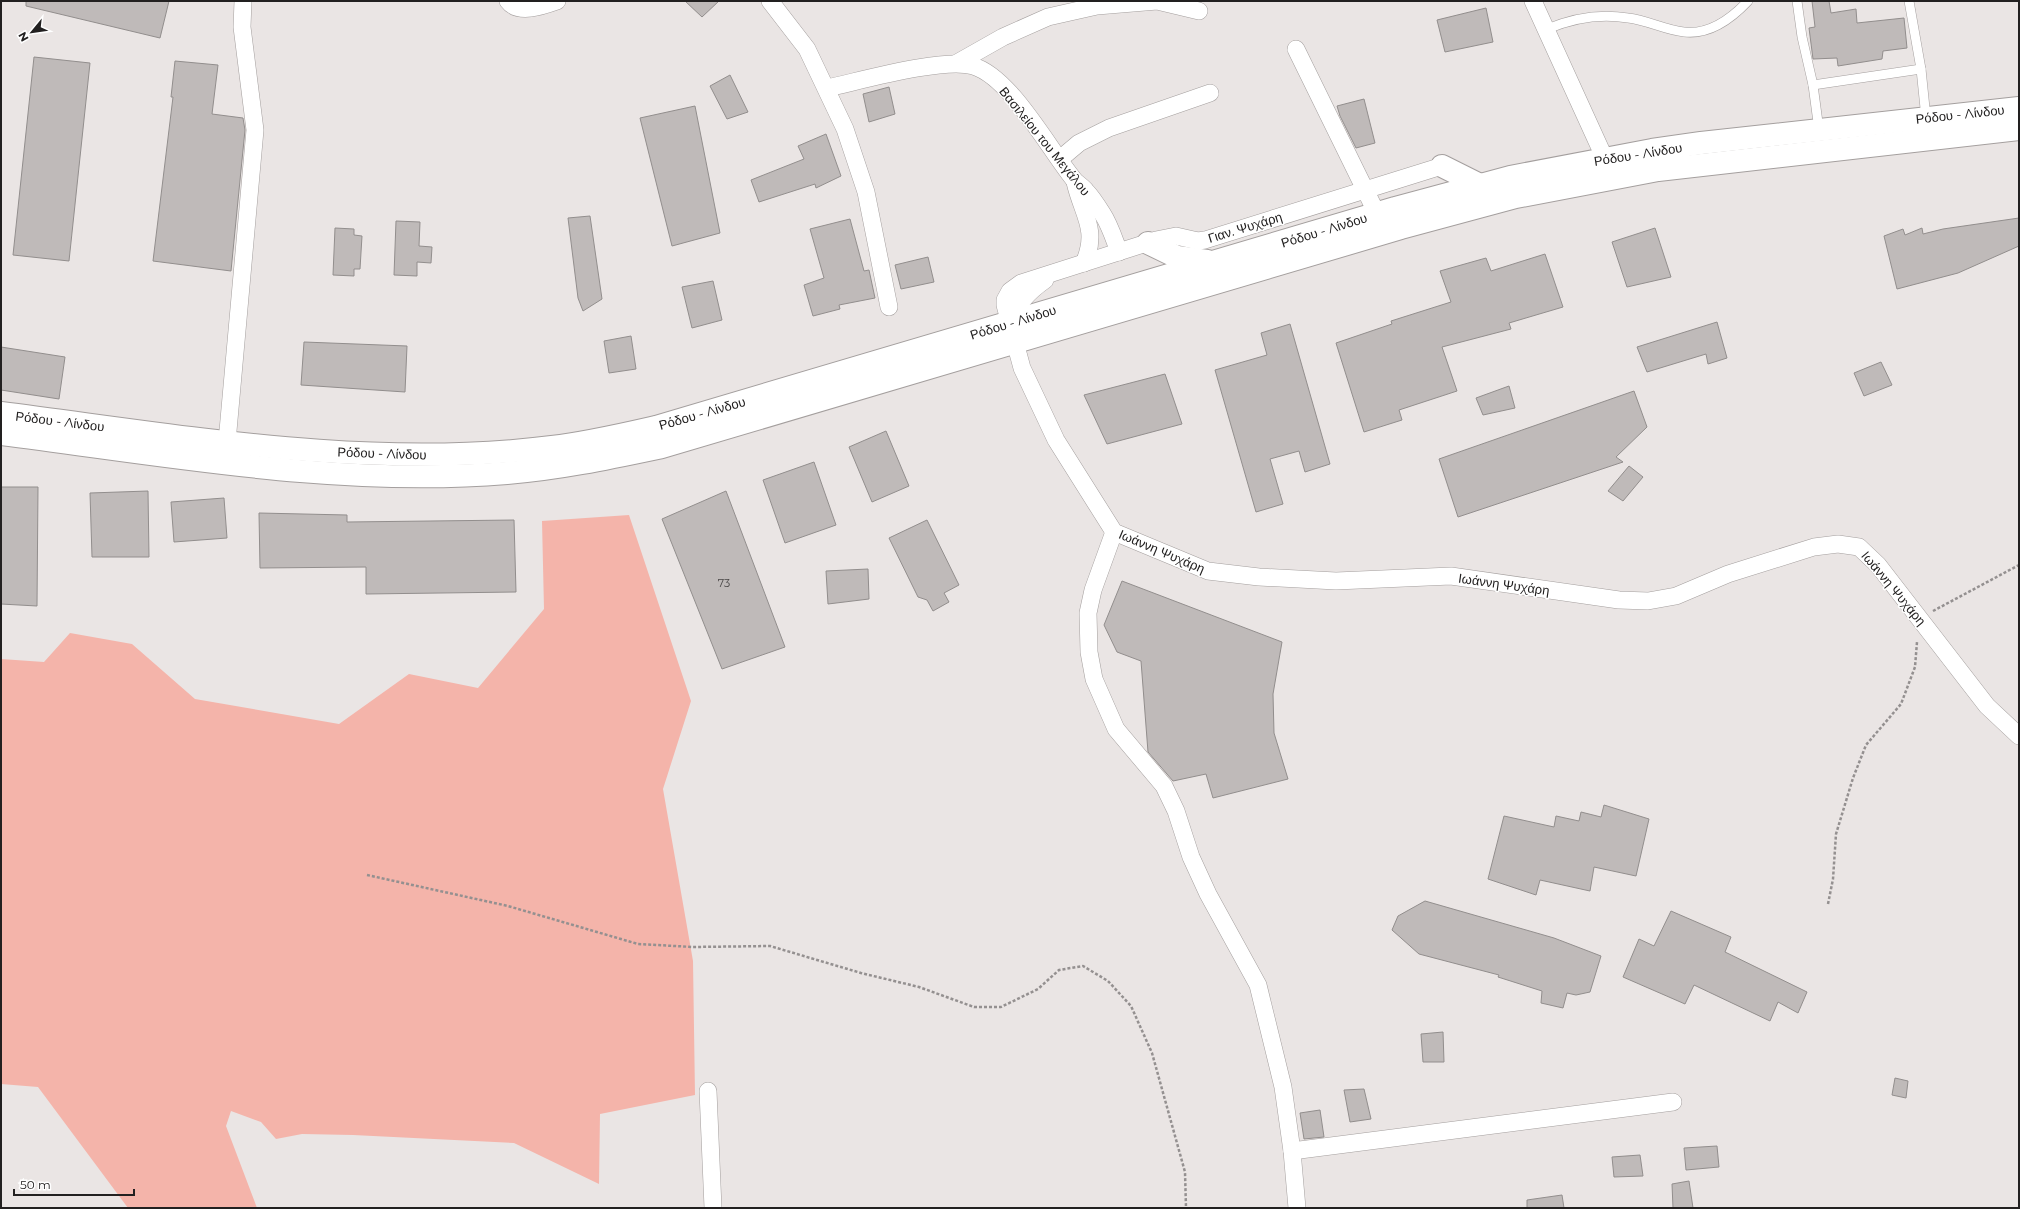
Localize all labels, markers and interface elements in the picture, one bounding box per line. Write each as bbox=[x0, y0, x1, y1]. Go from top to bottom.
north arrow bbox=[12, 12, 52, 52]
text: N bbox=[15, 30, 32, 44]
street label: Βασιλείου του Μεγάλου bbox=[996, 83, 1094, 199]
street label: Ρόδου - Λίνδου bbox=[1915, 101, 2005, 127]
street label: Ρόδου - Λίνδου bbox=[1593, 139, 1683, 169]
street label: Γιαν. Ψυχάρη bbox=[1206, 208, 1284, 246]
street label: Ρόδου - Λίνδου bbox=[1279, 209, 1369, 251]
street label: Ρόδου - Λίνδου bbox=[968, 301, 1058, 343]
street label: Ρόδου - Λίνδου bbox=[657, 393, 747, 433]
street label: Ρόδου - Λίνδου bbox=[15, 408, 105, 434]
street label: Ρόδου - Λίνδου bbox=[337, 443, 427, 463]
street label: Ιωάννη Ψυχάρη bbox=[1117, 526, 1207, 576]
street label: Ιωάννη Ψυχάρη bbox=[1858, 548, 1930, 628]
street label: Ιωάννη Ψυχάρη bbox=[1457, 570, 1551, 598]
house number: 73 bbox=[718, 576, 730, 590]
scale bar bbox=[14, 1171, 134, 1197]
text: 50 m bbox=[20, 1177, 51, 1192]

